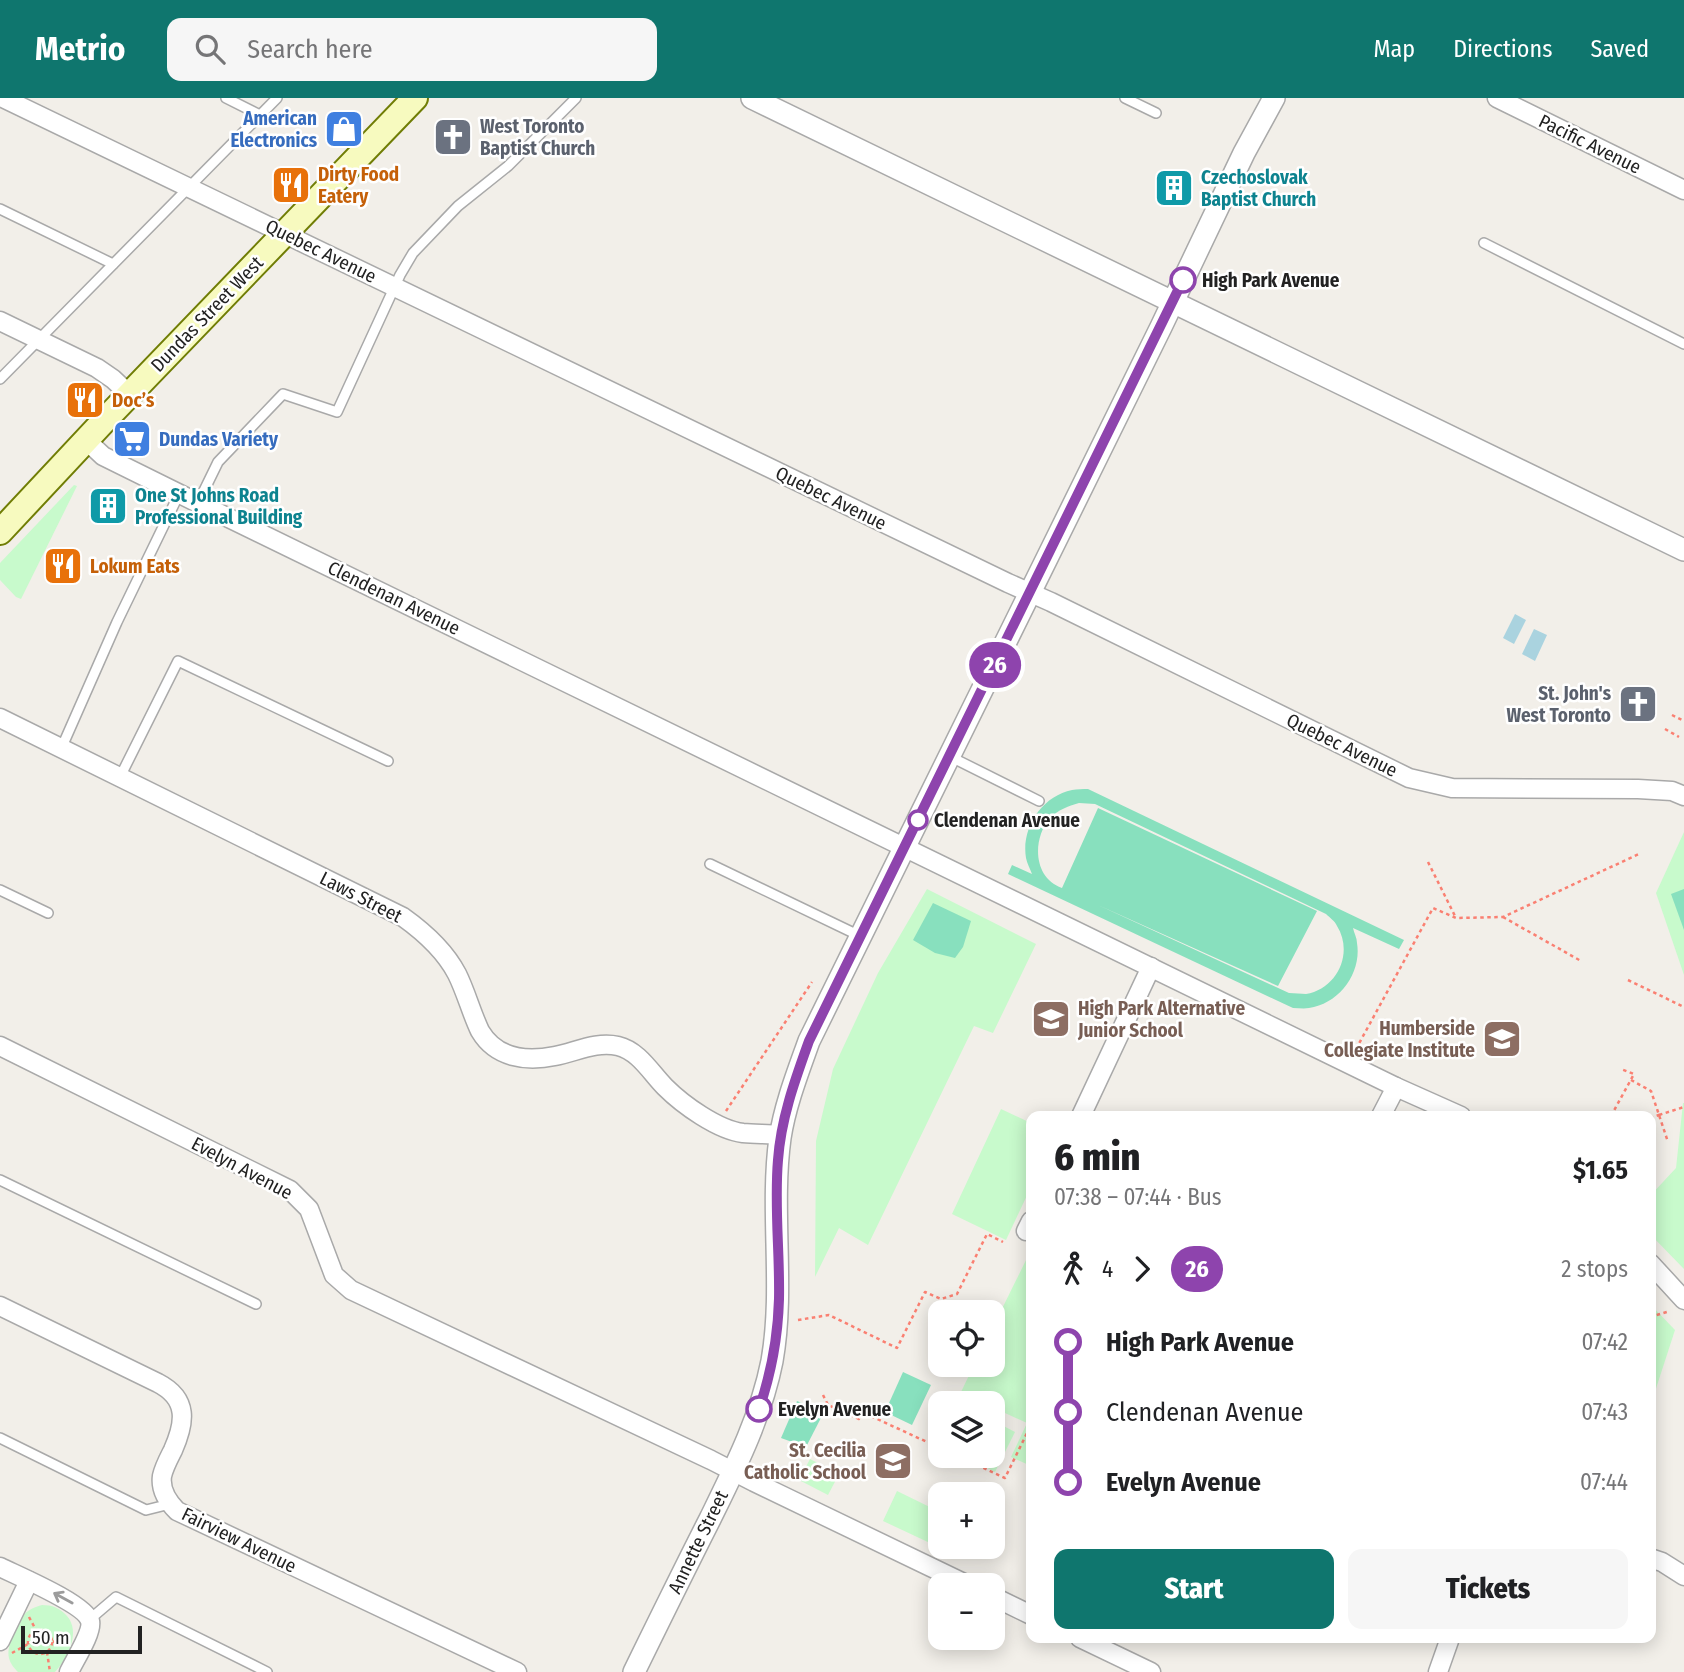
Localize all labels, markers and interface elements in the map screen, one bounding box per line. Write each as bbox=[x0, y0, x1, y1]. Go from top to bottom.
search box bbox=[167, 18, 657, 81]
text: Metrio bbox=[35, 29, 125, 69]
icon: search bbox=[191, 30, 229, 68]
text: Search here bbox=[247, 34, 373, 65]
text: Map bbox=[1374, 35, 1415, 63]
text: Directions bbox=[1453, 35, 1552, 63]
text: Saved bbox=[1590, 35, 1649, 63]
place label: American Electronics bbox=[230, 107, 318, 152]
shop icon: American Electronics bbox=[323, 108, 365, 150]
street label: Pacific Avenue bbox=[1535, 109, 1645, 179]
place label: West Toronto Baptist Church bbox=[480, 115, 595, 160]
church icon: West Toronto Baptist Church bbox=[432, 116, 474, 158]
place label: Dirty Food Eatery bbox=[318, 163, 399, 208]
restaurant icon: Dirty Food Eatery bbox=[270, 164, 312, 206]
place label: Czechoslovak Baptist Church bbox=[1201, 166, 1316, 211]
building icon: Czechoslovak Baptist Church bbox=[1153, 167, 1195, 209]
street label: Quebec Avenue bbox=[262, 214, 380, 288]
street label: Dundas Street West bbox=[146, 251, 269, 377]
marker: High Park Avenue bbox=[1170, 267, 1196, 293]
place label: High Park Avenue bbox=[1202, 269, 1340, 292]
restaurant icon: Doc’s bbox=[64, 379, 106, 421]
place label: Doc’s bbox=[112, 389, 155, 412]
supermarket icon: Dundas Variety bbox=[111, 418, 153, 460]
place label: Dundas Variety bbox=[159, 428, 279, 451]
street label: Quebec Avenue bbox=[772, 461, 890, 535]
place label: One St Johns Road Professional Building bbox=[135, 484, 303, 529]
building icon: One St Johns Road Professional Building bbox=[87, 485, 129, 527]
restaurant icon: Lokum Eats bbox=[42, 545, 84, 587]
place label: Lokum Eats bbox=[90, 555, 180, 578]
street label: Clendenan Avenue bbox=[324, 556, 464, 640]
line badge: 26 bbox=[964, 642, 1026, 688]
text: 26 bbox=[983, 651, 1007, 679]
place label: St. John's West Toronto bbox=[1506, 682, 1612, 727]
church icon: St. John's West Toronto bbox=[1617, 683, 1659, 725]
street label: Quebec Avenue bbox=[1283, 708, 1401, 782]
place label: Clendenan Avenue bbox=[934, 809, 1080, 832]
marker: Clendenan Avenue bbox=[908, 810, 928, 830]
street label: Laws Street bbox=[316, 866, 407, 928]
place label: High Park Alternative Junior School bbox=[1077, 997, 1245, 1042]
school or university icon: High Park Alternative Junior School bbox=[1030, 998, 1072, 1040]
place label: Humberside Collegiate Institute bbox=[1324, 1017, 1475, 1062]
school or university icon: Humberside Collegiate Institute bbox=[1481, 1018, 1523, 1060]
street label: Evelyn Avenue bbox=[188, 1132, 296, 1204]
text: 6 min bbox=[1054, 1134, 1140, 1180]
text: $1.65 bbox=[1573, 1155, 1628, 1186]
text: 07:38 – 07:44 · Bus bbox=[1054, 1183, 1222, 1211]
icon: walk bbox=[1054, 1250, 1092, 1288]
icon: forward bbox=[1123, 1250, 1161, 1288]
text: 4 bbox=[1102, 1255, 1113, 1283]
text: 26 bbox=[1185, 1255, 1209, 1283]
text: 2 stops bbox=[1561, 1255, 1628, 1283]
map controls bbox=[928, 1300, 1005, 1650]
button: locate bbox=[928, 1300, 1005, 1377]
text: High Park Avenue bbox=[1106, 1327, 1294, 1358]
text: 07:42 bbox=[1581, 1328, 1628, 1356]
button: layers bbox=[928, 1391, 1005, 1468]
marker: Evelyn Avenue bbox=[746, 1396, 772, 1422]
text: Clendenan Avenue bbox=[1106, 1397, 1303, 1428]
place label: Evelyn Avenue bbox=[778, 1398, 892, 1421]
text: 07:43 bbox=[1581, 1398, 1628, 1426]
place label: St. Cecilia Catholic School bbox=[744, 1439, 867, 1484]
school or university icon: St. Cecilia Catholic School bbox=[872, 1440, 914, 1482]
text: Evelyn Avenue bbox=[1106, 1467, 1261, 1498]
text: 07:44 bbox=[1580, 1468, 1628, 1496]
button: + bbox=[928, 1482, 1005, 1559]
street label: Annette Street bbox=[663, 1486, 733, 1597]
street label: Fairview Avenue bbox=[178, 1502, 300, 1578]
button: Start bbox=[1054, 1549, 1334, 1629]
button: Tickets bbox=[1348, 1549, 1628, 1629]
button: − bbox=[928, 1573, 1005, 1650]
one-way arrow bbox=[53, 1591, 73, 1605]
scale bar bbox=[21, 1623, 142, 1655]
text: 50 m bbox=[32, 1626, 70, 1649]

